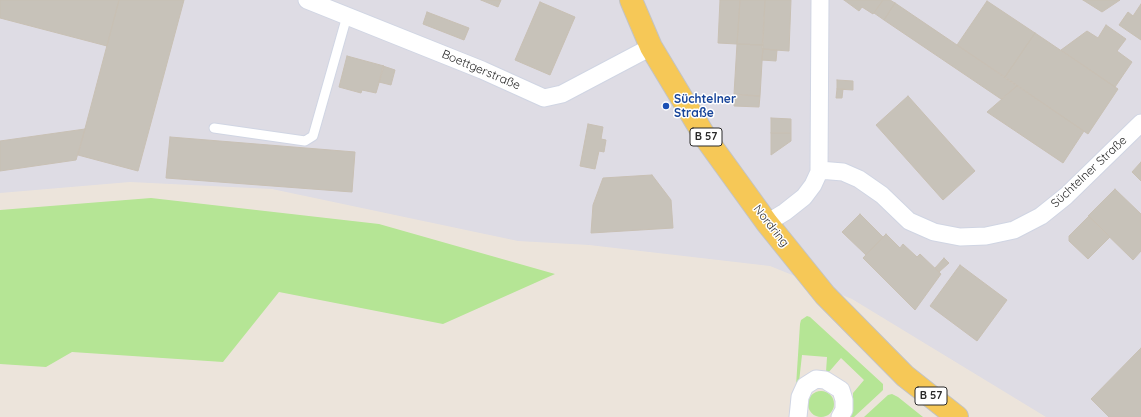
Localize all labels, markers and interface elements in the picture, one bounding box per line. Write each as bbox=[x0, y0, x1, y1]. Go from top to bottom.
street label: Boettgerstraße bbox=[440, 47, 522, 93]
place label: Süchtelner Straße bbox=[674, 92, 736, 120]
marker: Süchtelner Straße bbox=[661, 101, 671, 111]
road number: B 57 bbox=[690, 128, 722, 146]
street label: Süchtelner Straße bbox=[1048, 133, 1130, 211]
street label: Nordring bbox=[750, 202, 792, 250]
road number: B 57 bbox=[915, 387, 947, 405]

